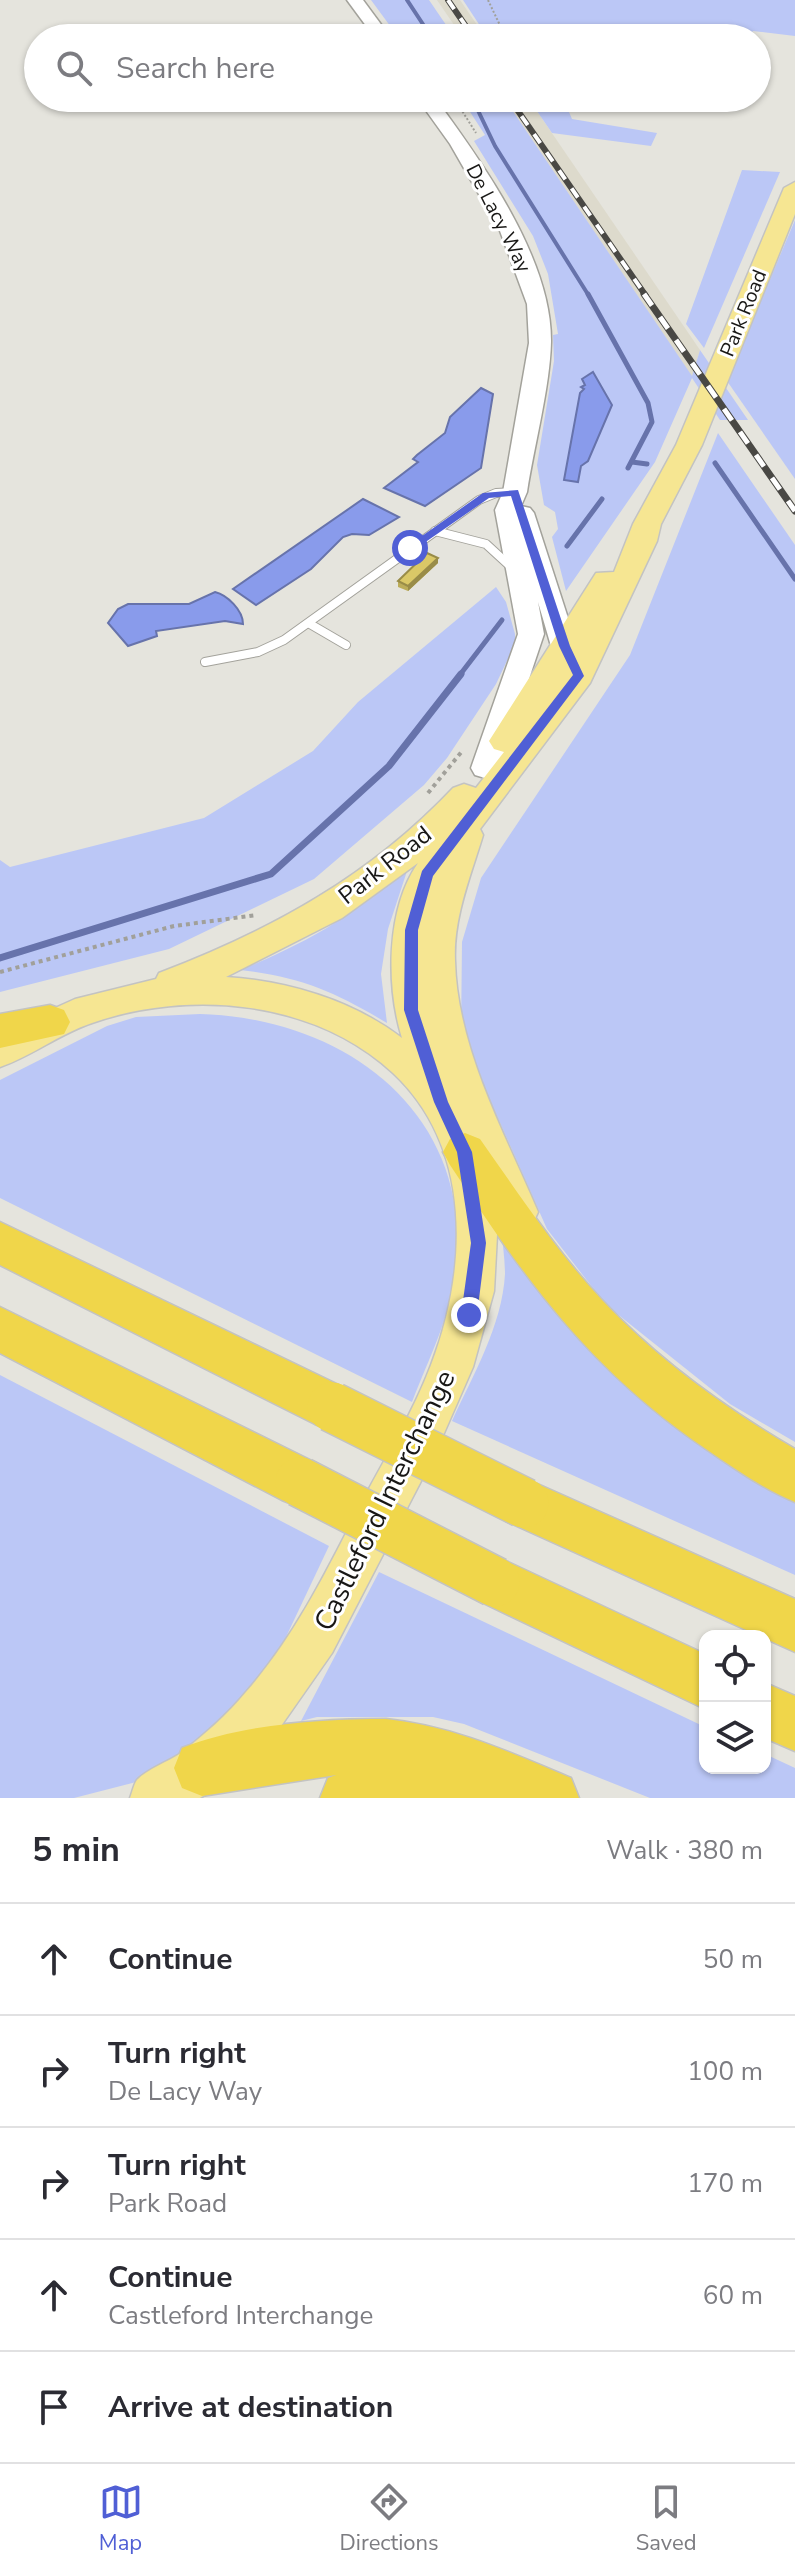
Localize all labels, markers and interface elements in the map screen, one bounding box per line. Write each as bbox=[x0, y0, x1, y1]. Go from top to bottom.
search box bbox=[24, 24, 771, 112]
icon: search bbox=[52, 46, 96, 90]
text: Search here bbox=[116, 48, 275, 89]
street label: De Lacy Way bbox=[460, 159, 538, 278]
street label: Park Road bbox=[714, 266, 773, 361]
route start bbox=[392, 530, 428, 566]
street label: Park Road bbox=[332, 819, 438, 911]
route end bbox=[451, 1297, 487, 1333]
street label: Castleford Interchange bbox=[305, 1364, 465, 1637]
map controls bbox=[699, 1630, 771, 1774]
button: locate bbox=[699, 1630, 771, 1702]
button: layers bbox=[699, 1702, 771, 1774]
text: 5 min bbox=[32, 1827, 120, 1873]
text: Walk · 380 m bbox=[606, 1833, 763, 1868]
icon: ahead bbox=[32, 1937, 76, 1981]
text: Continue bbox=[108, 1939, 233, 1980]
text: 50 m bbox=[703, 1942, 763, 1977]
text: Turn right bbox=[108, 2033, 246, 2074]
icon: right bbox=[32, 2049, 76, 2093]
text: 100 m bbox=[687, 2054, 763, 2089]
text: De Lacy Way bbox=[108, 2074, 262, 2109]
text: Turn right bbox=[108, 2145, 246, 2186]
icon: right bbox=[32, 2161, 76, 2205]
text: 170 m bbox=[687, 2166, 763, 2201]
text: Park Road bbox=[108, 2186, 227, 2221]
text: Continue bbox=[108, 2257, 233, 2298]
icon: ahead bbox=[32, 2273, 76, 2317]
text: 60 m bbox=[703, 2278, 763, 2313]
text: Castleford Interchange bbox=[108, 2298, 373, 2333]
icon: arrive bbox=[32, 2385, 76, 2429]
text: Arrive at destination bbox=[108, 2387, 393, 2428]
tab: Map bbox=[99, 2480, 143, 2558]
tab: Directions bbox=[340, 2480, 439, 2558]
tab: Saved bbox=[636, 2480, 696, 2558]

